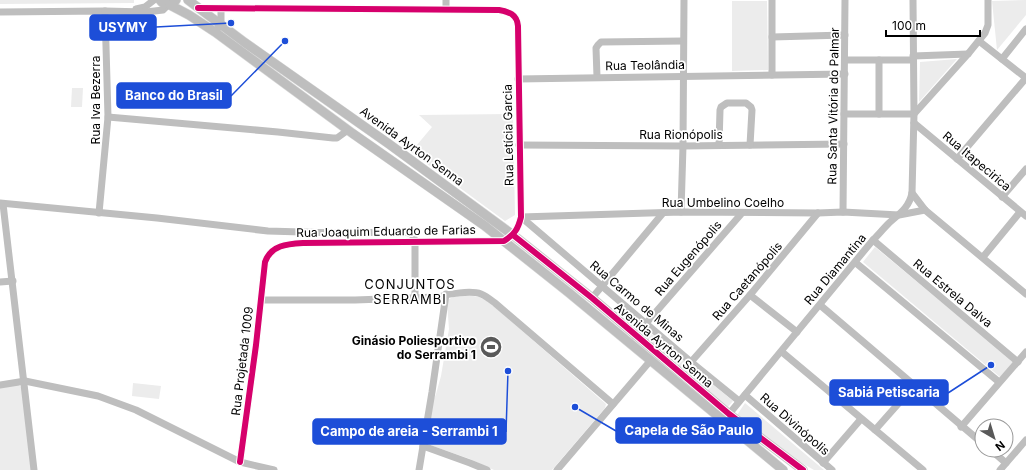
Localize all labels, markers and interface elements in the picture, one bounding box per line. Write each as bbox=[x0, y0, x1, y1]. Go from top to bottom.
scale bar bbox=[886, 12, 980, 38]
callout: USYMY bbox=[90, 15, 156, 40]
text: 100 m bbox=[892, 18, 926, 33]
text: USYMY bbox=[98, 19, 148, 35]
street label: Rua Santa Vitória do Palmar bbox=[824, 27, 842, 185]
street label: Rua Iva Bezerra bbox=[88, 55, 103, 145]
street label: Rua Teolândia bbox=[605, 57, 685, 73]
callout: Banco do Brasil bbox=[117, 83, 231, 108]
street label: Rua Letícia Garcia bbox=[500, 84, 516, 186]
text: Banco do Brasil bbox=[125, 87, 223, 103]
street label: Avenida Ayrton Senna bbox=[357, 103, 467, 189]
street label: Rua Rionópolis bbox=[639, 127, 723, 142]
street label: Rua Itapecirica bbox=[940, 128, 1014, 194]
street label: Rua Umbelino Coelho bbox=[662, 195, 784, 210]
street label: Rua Eugenópolis bbox=[651, 217, 725, 299]
street label: Rua Joaquim Eduardo de Farias bbox=[296, 222, 476, 240]
street label: Rua Diamantina bbox=[801, 230, 869, 308]
street label: Rua Caetanópolis bbox=[709, 239, 785, 323]
street label: Rua Estrela Dalva bbox=[910, 256, 996, 330]
street label: Rua Carmo de Minas bbox=[587, 257, 687, 345]
district label: CONJUNTOS SERRAMBI bbox=[364, 276, 456, 307]
street label: Avenida Ayrton Senna bbox=[612, 299, 716, 391]
street label: Rua Projetada 1009 bbox=[228, 306, 256, 416]
place label: Ginásio Poliesportivo do Serrambi 1 bbox=[352, 333, 476, 362]
sports icon: Ginásio Poliesportivo do Serrambi 1 bbox=[478, 334, 504, 360]
callout: Sabiá Petiscaria bbox=[830, 380, 948, 405]
text: Sabiá Petiscaria bbox=[838, 384, 940, 400]
street label: Rua Divinópolis bbox=[757, 390, 833, 458]
callout: Capela de São Paulo bbox=[616, 418, 761, 443]
north arrow bbox=[974, 418, 1014, 458]
callout: Campo de areia - Serrambi 1 bbox=[313, 419, 506, 444]
text: Capela de São Paulo bbox=[625, 422, 753, 438]
text: Campo de areia - Serrambi 1 bbox=[320, 423, 498, 439]
text: N bbox=[993, 438, 1008, 454]

